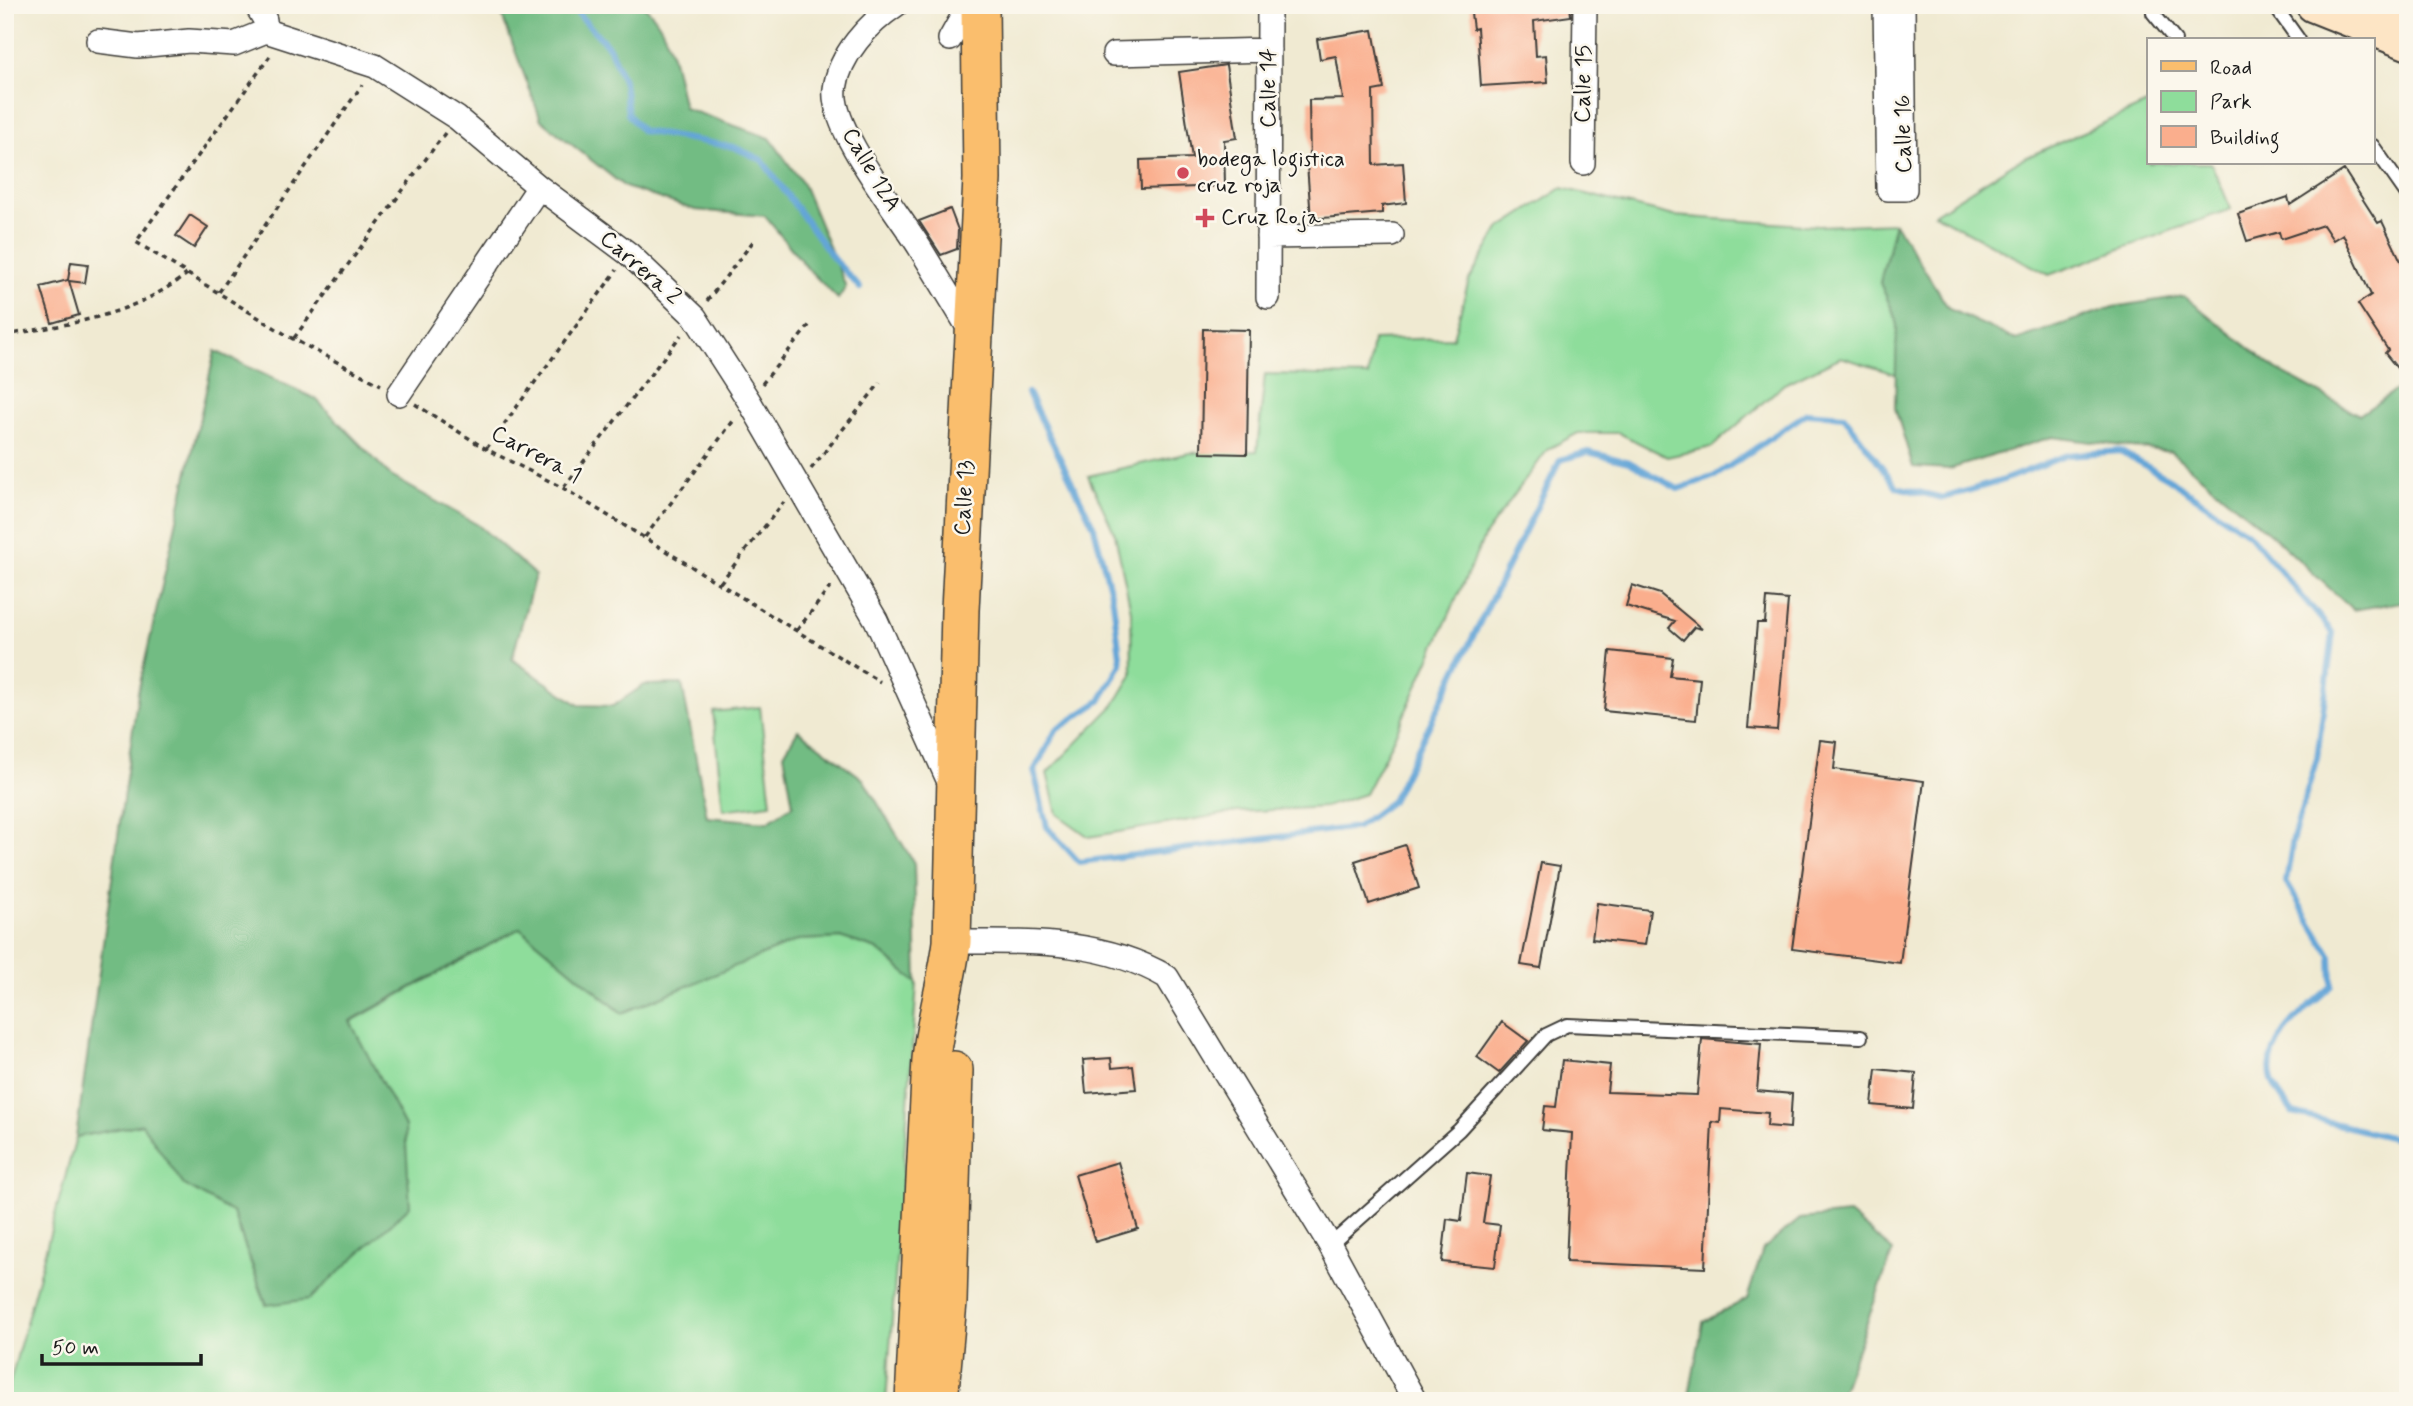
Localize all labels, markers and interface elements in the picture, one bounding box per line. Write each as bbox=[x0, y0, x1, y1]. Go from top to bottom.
legend bbox=[2147, 38, 2374, 164]
street label: Calle 15 bbox=[1568, 45, 1600, 123]
street label: Calle 14 bbox=[1254, 48, 1284, 128]
text: Road bbox=[2210, 54, 2252, 82]
text: Park bbox=[2210, 88, 2252, 116]
street label: Calle 16 bbox=[1888, 94, 1920, 174]
street label: Calle 12A bbox=[834, 122, 908, 218]
text: Building bbox=[2210, 124, 2280, 154]
place label: bodega logistica cruz roja bbox=[1197, 145, 1345, 201]
marker: bodega logistica cruz roja bbox=[1175, 165, 1191, 181]
place label: Cruz Roja bbox=[1221, 203, 1321, 233]
marker: Cruz Roja bbox=[1195, 208, 1215, 228]
street label: Carrera 2 bbox=[593, 224, 687, 312]
street label: Carrera 1 bbox=[486, 419, 586, 491]
street label: Calle 13 bbox=[948, 459, 982, 537]
scale bar bbox=[42, 1322, 201, 1366]
text: 50 m bbox=[52, 1334, 99, 1362]

